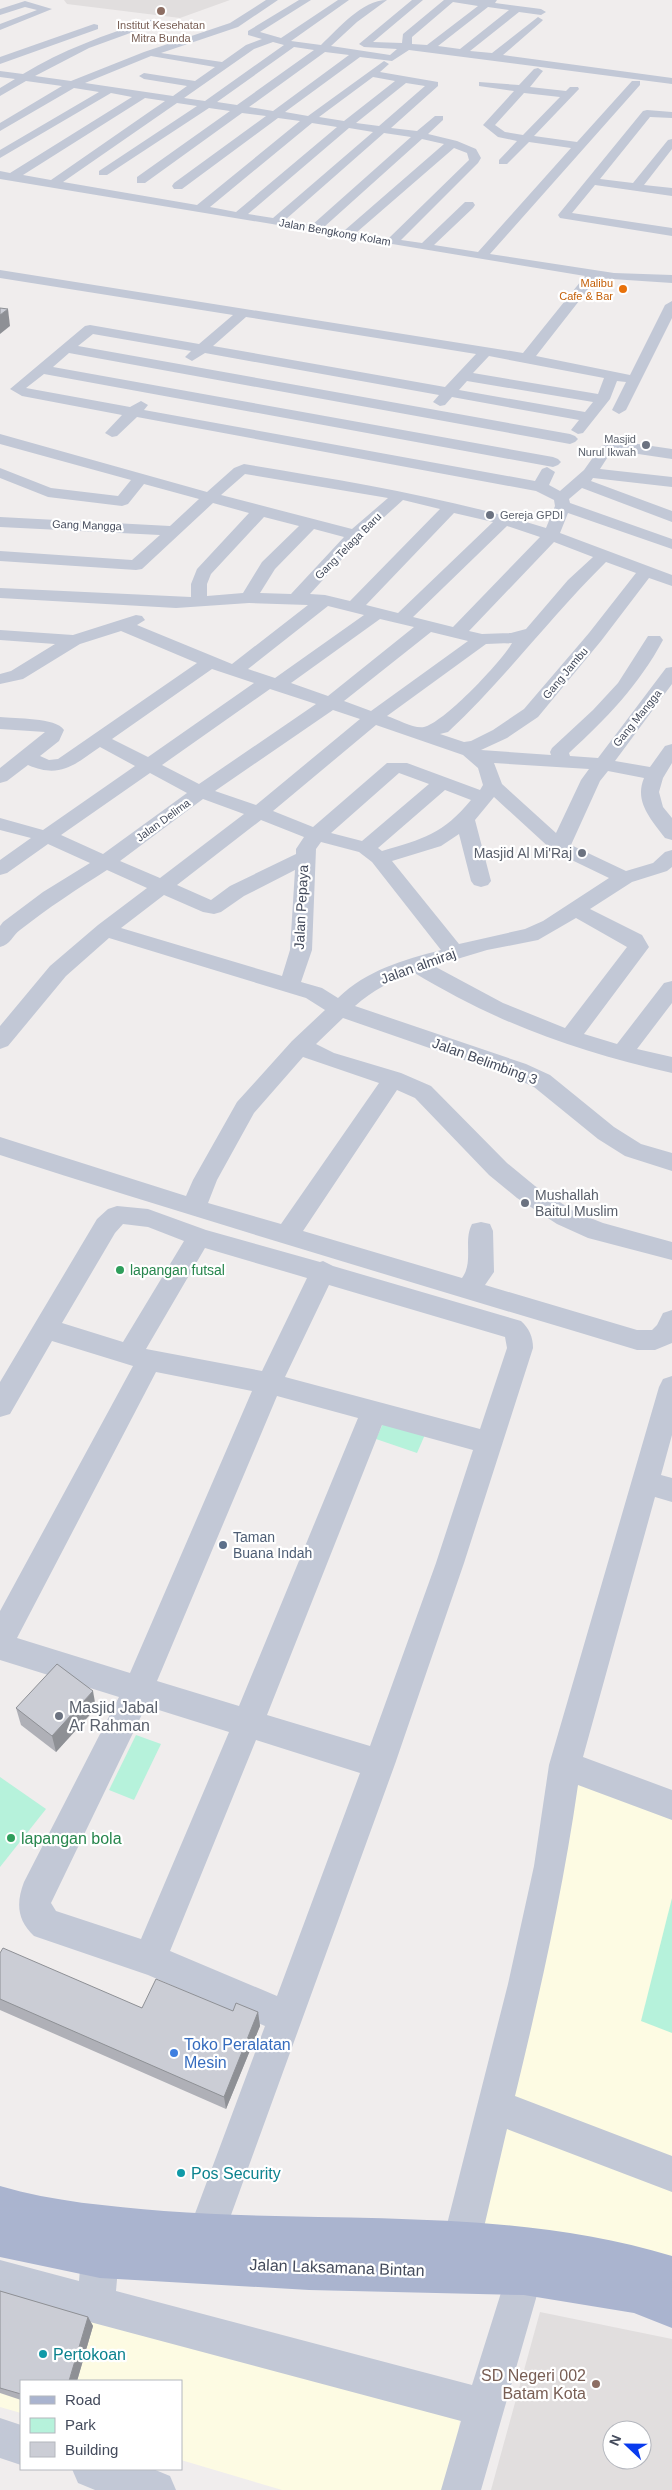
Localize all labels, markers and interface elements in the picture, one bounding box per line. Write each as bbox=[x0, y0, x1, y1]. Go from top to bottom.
marker: Institut Kesehatan Mitra Bunda bbox=[155, 5, 167, 17]
place label: Institut Kesehatan Mitra Bunda bbox=[117, 19, 205, 44]
street label: Jalan Bengkong Kolam bbox=[278, 216, 392, 248]
place label: Malibu Cafe & Bar bbox=[559, 277, 613, 302]
marker: Malibu Cafe & Bar bbox=[617, 283, 629, 295]
place label: Masjid Nurul Ikwah bbox=[578, 433, 636, 458]
marker: Masjid Nurul Ikwah bbox=[640, 439, 652, 451]
marker: Gereja GPDI bbox=[484, 509, 496, 521]
place label: Gereja GPDI bbox=[500, 509, 563, 521]
street label: Gang Telaga Baru bbox=[312, 510, 384, 582]
street label: Gang Mangga bbox=[52, 518, 123, 532]
street label: Gang Jambu bbox=[540, 645, 590, 701]
street label: Gang Mangga bbox=[610, 686, 664, 749]
street label: Jalan Delima bbox=[134, 796, 193, 844]
place label: Masjid Al Mi'Raj bbox=[474, 845, 572, 861]
marker: Masjid Al Mi'Raj bbox=[576, 847, 588, 859]
street label: Jalan Pepaya bbox=[291, 864, 311, 950]
street label: Jalan almiraj bbox=[378, 945, 458, 987]
street label: Jalan Belimbing 3 bbox=[430, 1035, 540, 1087]
place label: Mushallah Baitul Muslim bbox=[535, 1187, 618, 1219]
marker: Mushallah Baitul Muslim bbox=[519, 1197, 531, 1209]
place label: lapangan futsal bbox=[130, 1262, 225, 1278]
marker: lapangan futsal bbox=[114, 1264, 126, 1276]
place label: Taman Buana Indah bbox=[233, 1529, 312, 1561]
marker: Taman Buana Indah bbox=[217, 1539, 229, 1551]
place label: Masjid Jabal Ar Rahman bbox=[69, 1699, 158, 1734]
marker: Masjid Jabal Ar Rahman bbox=[53, 1710, 65, 1722]
place label: lapangan bola bbox=[21, 1830, 122, 1847]
marker: lapangan bola bbox=[5, 1832, 17, 1844]
place label: Toko Peralatan Mesin bbox=[184, 2036, 291, 2071]
marker: Toko Peralatan Mesin bbox=[168, 2047, 180, 2059]
place label: Pos Security bbox=[191, 2165, 281, 2182]
marker: Pos Security bbox=[175, 2167, 187, 2179]
street label: Jalan Laksamana Bintan bbox=[249, 2256, 425, 2279]
place label: Pertokoan bbox=[53, 2346, 126, 2363]
marker: Pertokoan bbox=[37, 2348, 49, 2360]
place label: SD Negeri 002 Batam Kota bbox=[481, 2367, 586, 2402]
marker: SD Negeri 002 Batam Kota bbox=[590, 2378, 602, 2390]
legend bbox=[20, 2380, 182, 2470]
text: Road bbox=[65, 2391, 101, 2408]
text: Park bbox=[65, 2416, 96, 2433]
north arrow bbox=[602, 2420, 652, 2470]
text: N bbox=[606, 2432, 624, 2448]
text: Building bbox=[65, 2441, 118, 2458]

